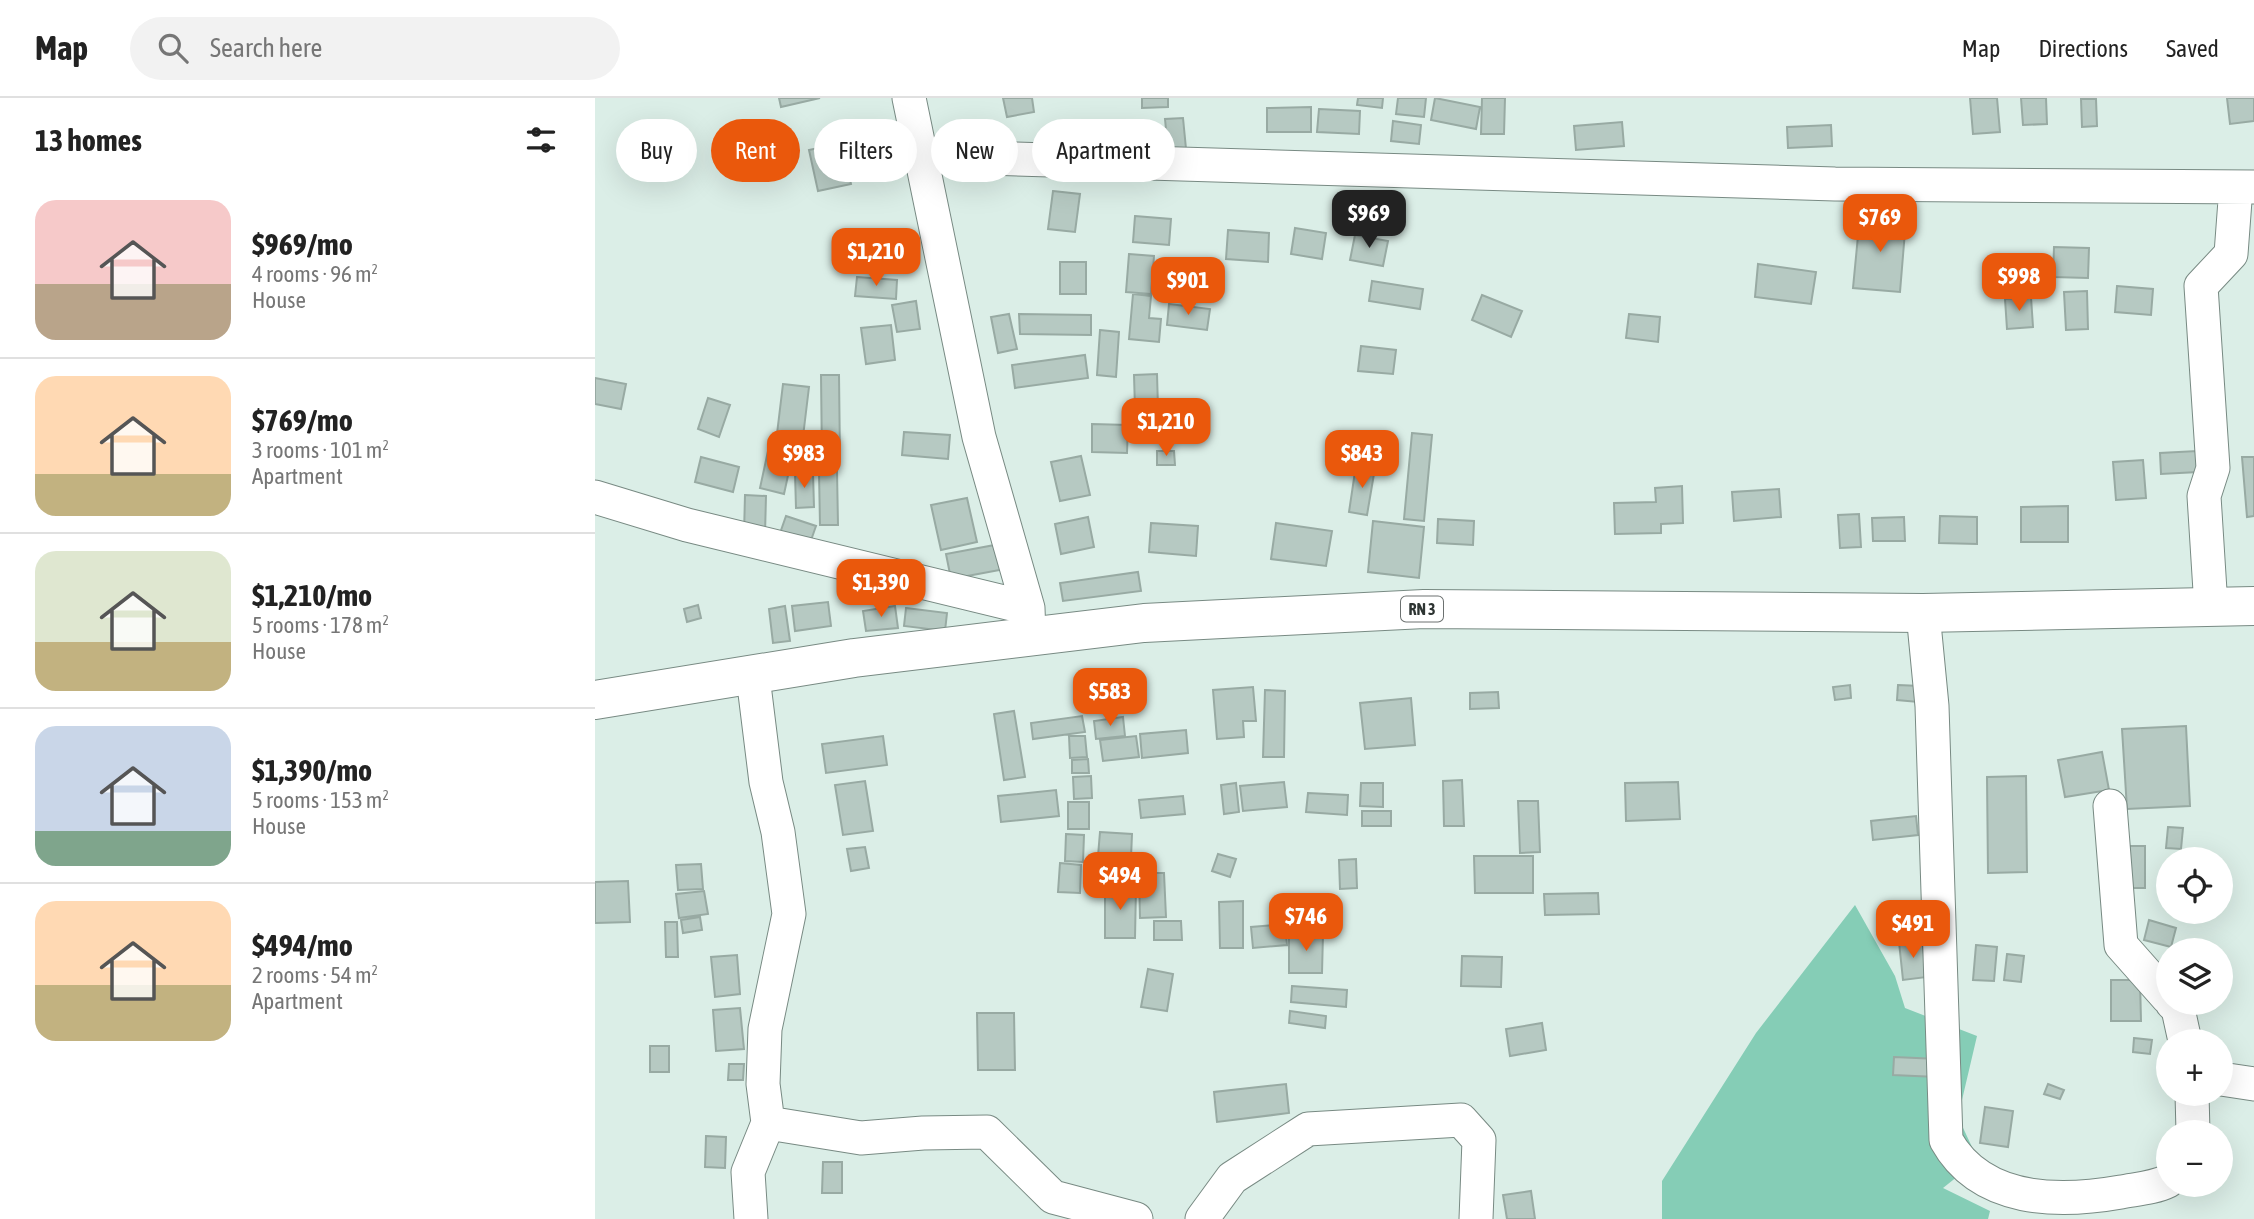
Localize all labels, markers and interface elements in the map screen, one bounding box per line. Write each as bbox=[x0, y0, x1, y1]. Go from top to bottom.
search box bbox=[130, 17, 620, 80]
text: Map bbox=[35, 29, 88, 67]
icon: search bbox=[154, 29, 192, 67]
text: Search here bbox=[210, 33, 322, 63]
text: Map bbox=[1962, 35, 2000, 62]
text: Directions bbox=[2038, 35, 2128, 62]
text: Saved bbox=[2166, 35, 2219, 62]
chip: Buy bbox=[616, 119, 697, 182]
chip: Rent bbox=[711, 119, 800, 182]
chip: Filters bbox=[814, 119, 917, 182]
chip: New bbox=[931, 119, 1018, 182]
chip: Apartment bbox=[1032, 119, 1175, 182]
icon: filters bbox=[522, 121, 560, 159]
text: 13 homes bbox=[35, 123, 142, 157]
pin: $969 bbox=[1328, 190, 1410, 250]
pin: $769 bbox=[1839, 194, 1921, 254]
text: $969 bbox=[1348, 200, 1390, 226]
text: $769 bbox=[1859, 204, 1901, 230]
text: $969/mo bbox=[252, 227, 353, 261]
icon: home bbox=[91, 228, 175, 312]
pin: $1,210 bbox=[819, 228, 933, 288]
text: $1,210 bbox=[848, 238, 905, 264]
pin: $998 bbox=[1978, 254, 2060, 313]
pin: $901 bbox=[1147, 258, 1229, 317]
text: 4 rooms · 96 m² bbox=[252, 261, 378, 287]
text: $998 bbox=[1998, 263, 2040, 289]
text: $901 bbox=[1167, 267, 1209, 293]
text: House bbox=[252, 287, 306, 313]
pin: $1,210 bbox=[1109, 398, 1223, 458]
text: $769/mo bbox=[252, 403, 353, 437]
icon: home bbox=[91, 404, 175, 488]
text: $1,210 bbox=[1138, 408, 1195, 434]
pin: $983 bbox=[763, 430, 845, 490]
pin: $843 bbox=[1321, 430, 1403, 490]
text: 3 rooms · 101 m² bbox=[252, 437, 389, 463]
text: $983 bbox=[783, 440, 825, 466]
text: $843 bbox=[1341, 440, 1383, 466]
text: Apartment bbox=[252, 463, 343, 489]
pin: $1,390 bbox=[824, 560, 938, 619]
text: $1,390 bbox=[853, 569, 910, 595]
text: $1,210/mo bbox=[252, 578, 372, 612]
icon: home bbox=[91, 579, 175, 663]
road number: RN 3 bbox=[1401, 596, 1443, 622]
text: 5 rooms · 178 m² bbox=[252, 612, 389, 638]
text: House bbox=[252, 638, 306, 664]
pin: $583 bbox=[1069, 668, 1151, 728]
text: $583 bbox=[1089, 678, 1131, 704]
text: $1,390/mo bbox=[252, 753, 372, 787]
icon: home bbox=[91, 754, 175, 838]
text: 5 rooms · 153 m² bbox=[252, 787, 389, 813]
text: House bbox=[252, 813, 306, 839]
map controls bbox=[2156, 847, 2233, 1197]
button: locate bbox=[2156, 847, 2233, 924]
pin: $494 bbox=[1079, 852, 1161, 912]
text: $494 bbox=[1099, 862, 1141, 888]
pin: $746 bbox=[1265, 894, 1347, 953]
pin: $491 bbox=[1872, 900, 1954, 960]
text: $746 bbox=[1285, 903, 1327, 929]
text: $491 bbox=[1892, 910, 1934, 936]
text: $494/mo bbox=[252, 928, 353, 962]
icon: home bbox=[91, 929, 175, 1013]
button: layers bbox=[2156, 938, 2233, 1015]
text: 2 rooms · 54 m² bbox=[252, 962, 378, 988]
text: Apartment bbox=[252, 988, 343, 1014]
button: + bbox=[2156, 1029, 2233, 1106]
button: − bbox=[2156, 1120, 2233, 1197]

